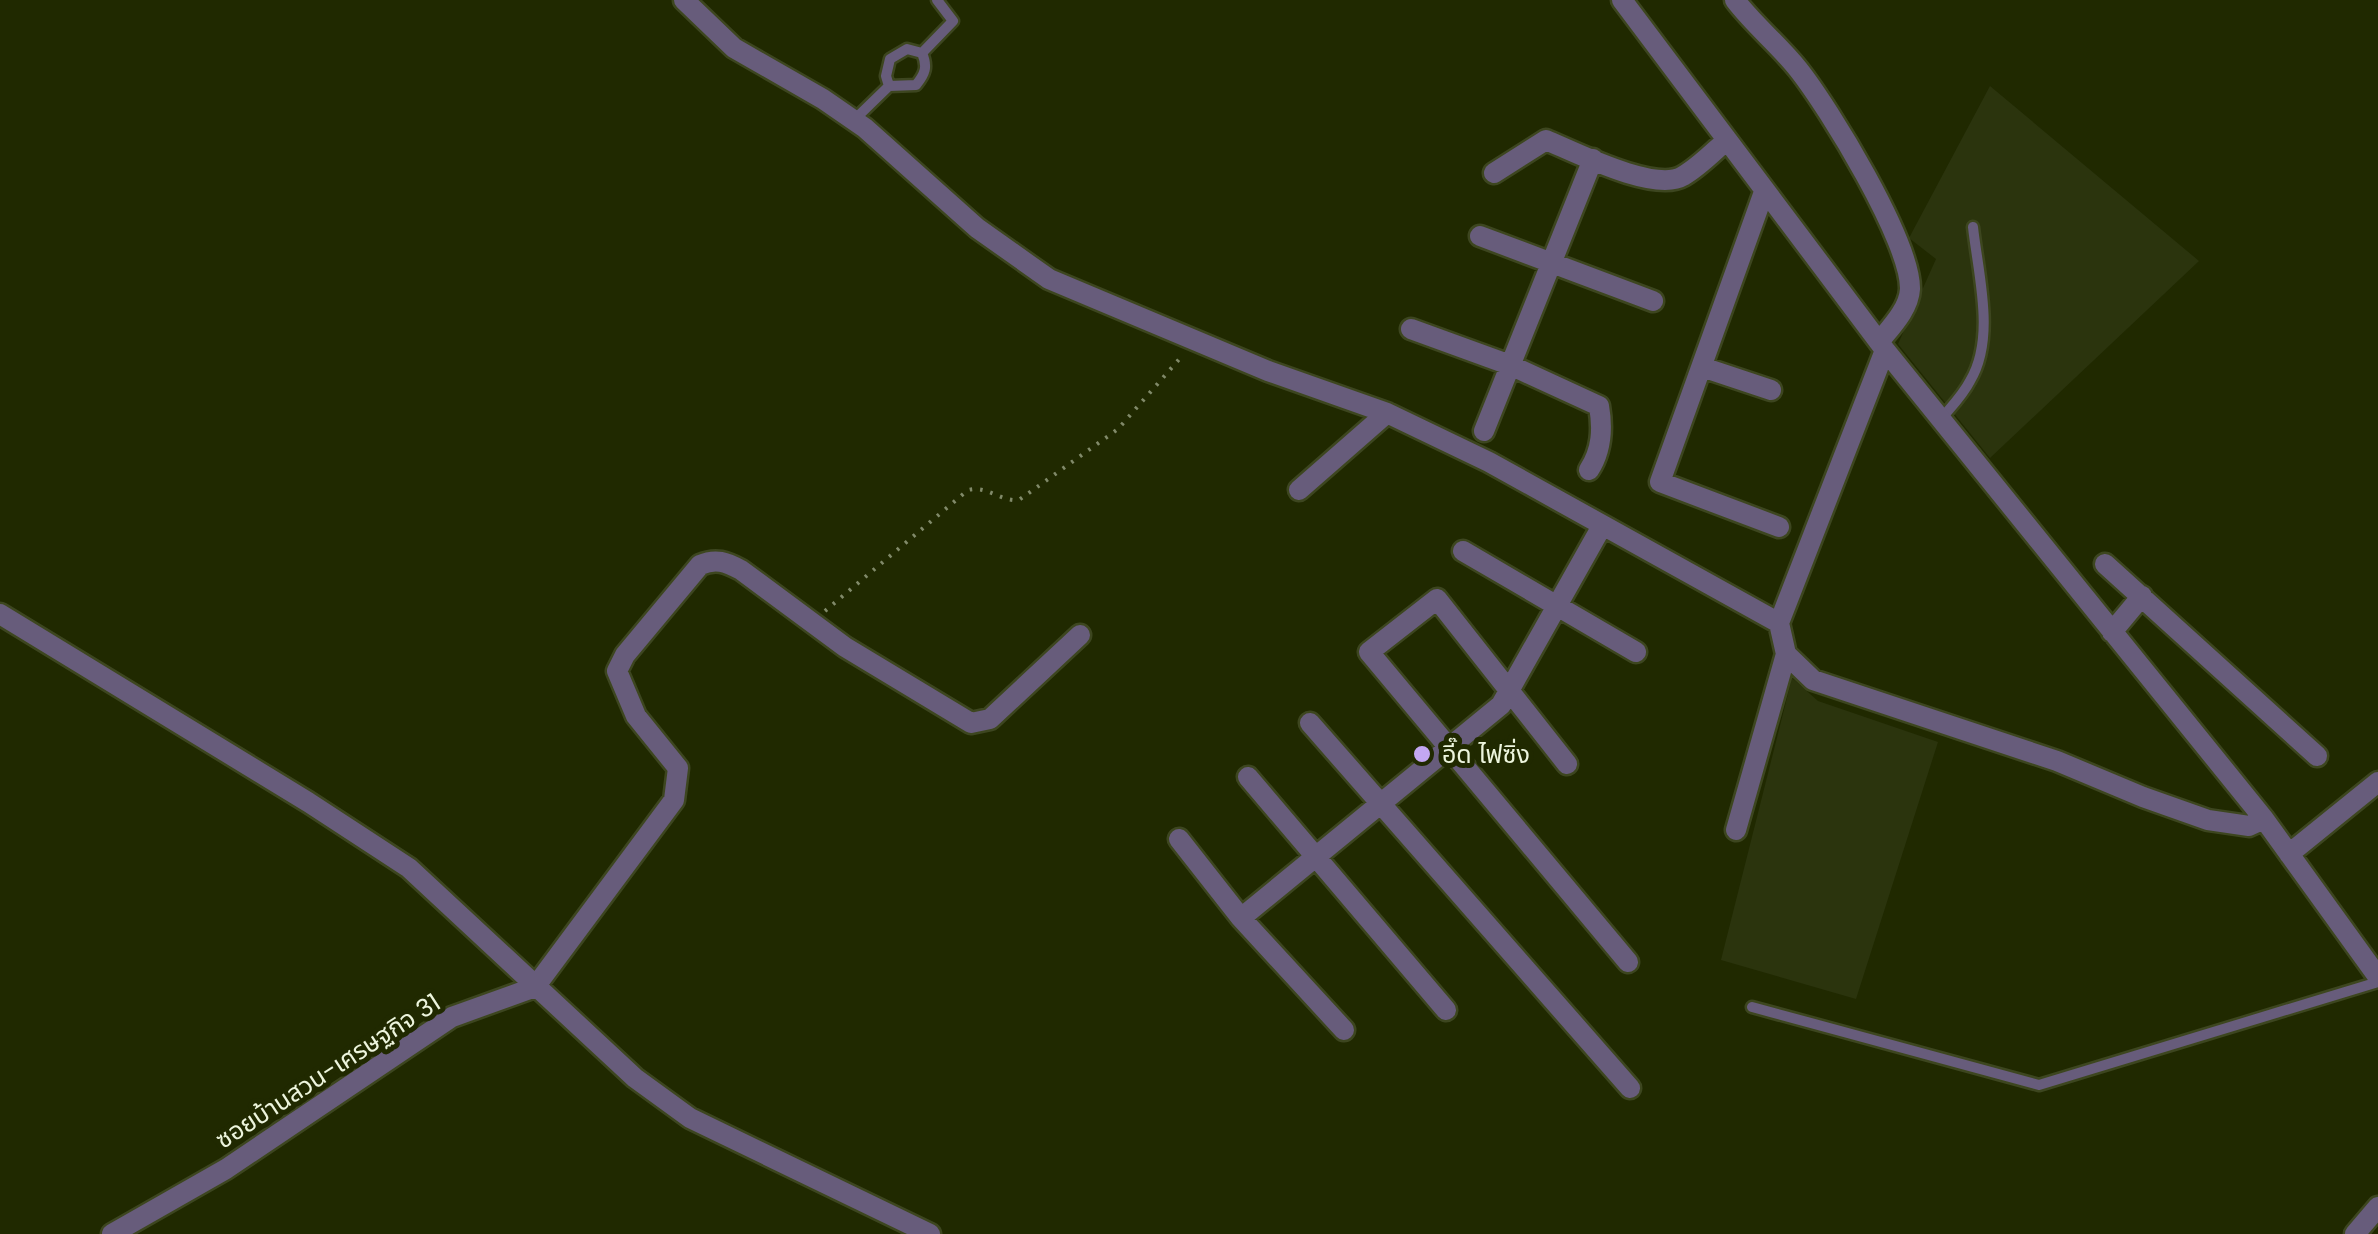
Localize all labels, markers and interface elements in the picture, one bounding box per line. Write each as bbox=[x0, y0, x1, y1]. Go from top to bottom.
place label: อี๊ด ไฟซิ่ง bbox=[1442, 737, 1530, 772]
marker: อี๊ด ไฟซิ่ง bbox=[1411, 743, 1433, 765]
street label: ซอยบ้านสวน-เศรษฐกิจ 31 bbox=[209, 985, 447, 1157]

